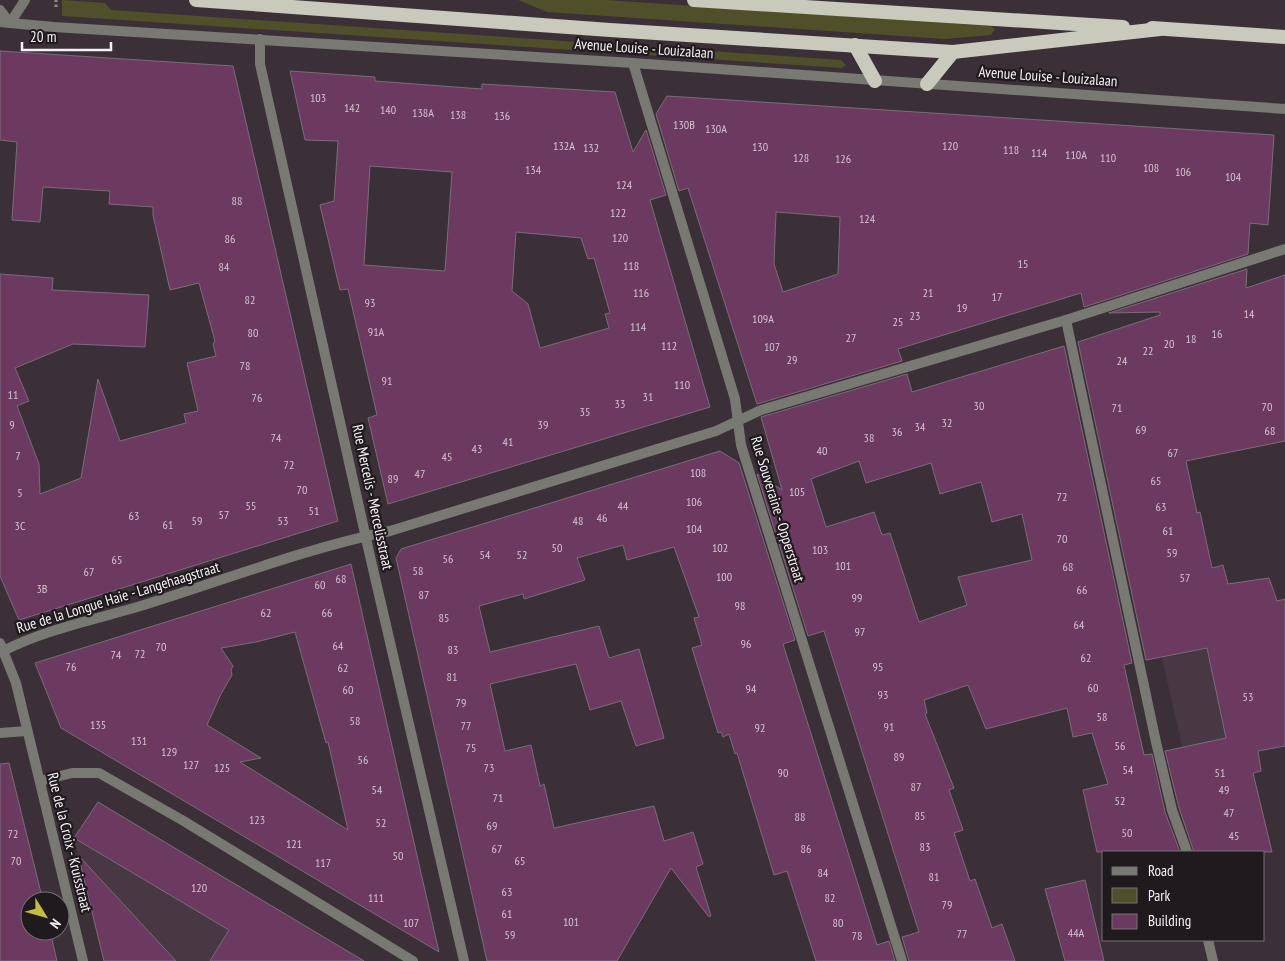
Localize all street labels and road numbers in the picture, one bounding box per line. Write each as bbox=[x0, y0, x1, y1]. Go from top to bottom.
street label: Avenue Louise - Louizalaan bbox=[574, 34, 714, 62]
street label: Avenue Louise - Louizalaan bbox=[978, 62, 1118, 90]
street label: Rue Mercelis - Mercelisstraat bbox=[348, 423, 398, 571]
street label: Rue Souveraine - Opperstraat bbox=[747, 434, 809, 584]
street label: Rue de la Longue Haie - Langehaagstraat bbox=[14, 557, 222, 637]
street label: Rue de la Croix - Kruisstraat bbox=[43, 770, 97, 914]

